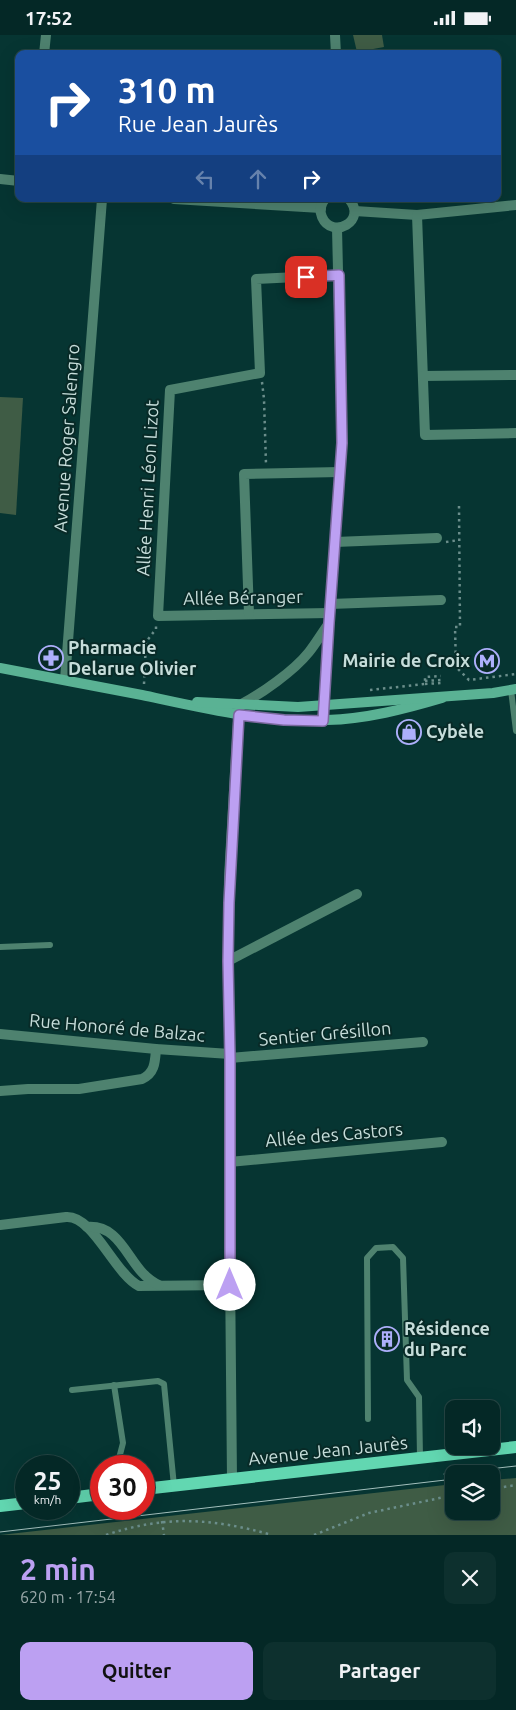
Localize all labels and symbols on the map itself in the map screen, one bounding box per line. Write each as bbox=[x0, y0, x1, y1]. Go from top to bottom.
pin bbox=[285, 256, 327, 298]
street label: Avenue Roger Salengro bbox=[49, 343, 83, 533]
street label: Allée Henri Léon Lizot bbox=[132, 399, 162, 577]
street label: Allée Béranger bbox=[183, 586, 303, 608]
place label: Pharmacie Delarue Olivier bbox=[68, 637, 197, 678]
pharmacy icon: Pharmacie Delarue Olivier bbox=[38, 645, 64, 671]
metro station icon: Mairie de Croix bbox=[474, 648, 500, 674]
place label: Mairie de Croix bbox=[342, 650, 470, 670]
shop icon: Cybèle bbox=[396, 719, 422, 745]
place label: Cybèle bbox=[426, 721, 484, 741]
street label: Rue Honoré de Balzac bbox=[28, 1009, 206, 1045]
street label: Sentier Grésillon bbox=[258, 1017, 392, 1049]
street label: Allée des Castors bbox=[264, 1118, 404, 1150]
position arrow bbox=[203, 1258, 255, 1310]
place label: Résidence du Parc bbox=[404, 1318, 490, 1359]
building icon: Résidence du Parc bbox=[374, 1326, 400, 1352]
street label: Avenue Jean Jaurès bbox=[247, 1432, 409, 1468]
speed limit sign: 30 bbox=[90, 1455, 155, 1520]

